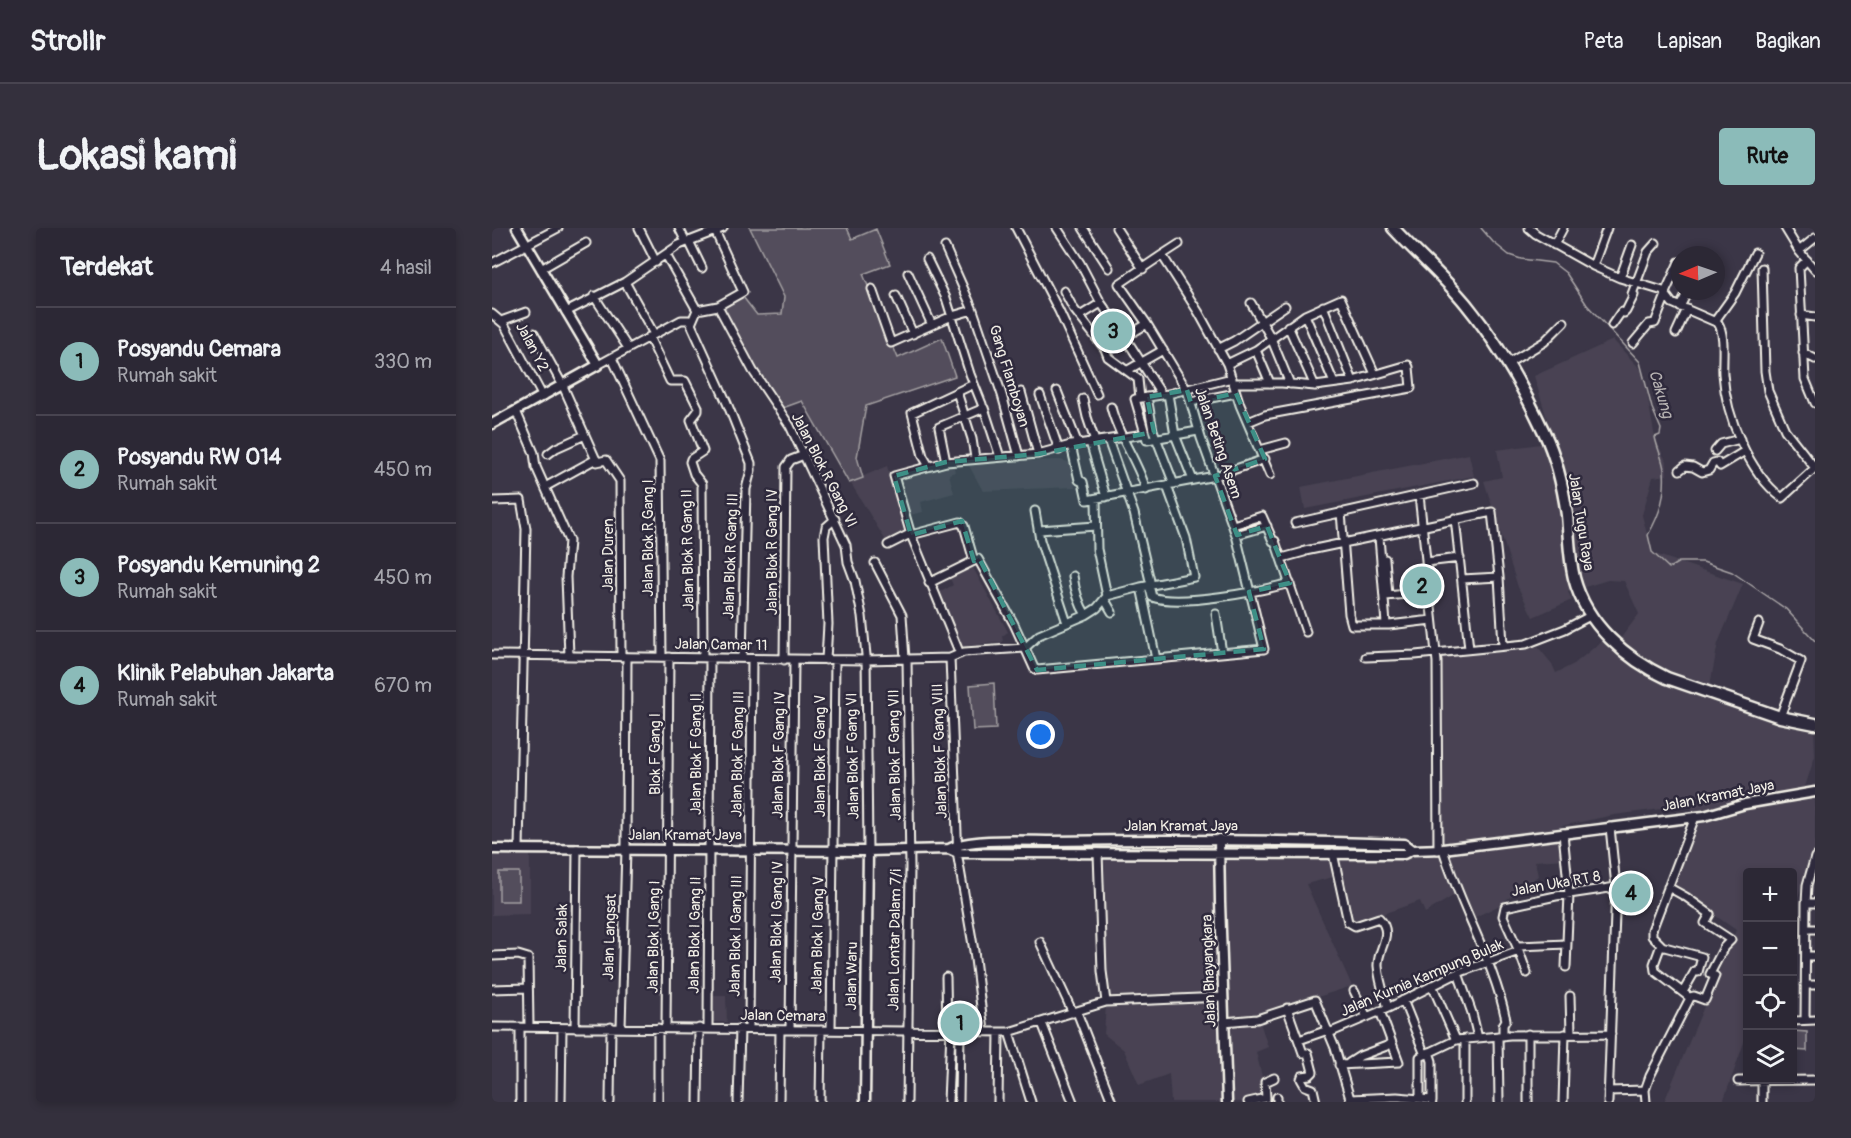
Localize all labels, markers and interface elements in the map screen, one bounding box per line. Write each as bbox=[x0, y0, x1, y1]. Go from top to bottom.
text: Strollr bbox=[30, 24, 105, 59]
text: Peta bbox=[1583, 28, 1624, 55]
text: Lapisan bbox=[1657, 28, 1722, 55]
text: Bagikan bbox=[1755, 28, 1821, 55]
button: Rute bbox=[1719, 128, 1815, 185]
text: Lokasi kami bbox=[36, 130, 236, 182]
north arrow bbox=[1671, 246, 1725, 300]
text: Terdekat bbox=[60, 251, 153, 283]
text: 4 hasil bbox=[380, 255, 432, 280]
pin: 3 bbox=[1094, 308, 1132, 354]
street label: Jalan Y2 bbox=[511, 319, 553, 375]
street label: Gang Flamboyan bbox=[984, 323, 1034, 429]
text: Posyandu Cemara bbox=[117, 335, 281, 363]
text: 1 bbox=[76, 349, 83, 374]
text: 330 m bbox=[374, 349, 432, 374]
text: Rumah sakit bbox=[117, 363, 217, 388]
water label: Cakung bbox=[1644, 368, 1678, 422]
street label: Jalan Beting Asem bbox=[1190, 385, 1246, 501]
street label: Jalan Blok R Gang VI bbox=[787, 409, 861, 531]
text: Posyandu RW 014 bbox=[117, 443, 282, 471]
text: 2 bbox=[74, 457, 85, 482]
text: 450 m bbox=[374, 457, 432, 482]
text: Rumah sakit bbox=[117, 471, 217, 496]
street label: Jalan Tugu Raya bbox=[1564, 472, 1598, 572]
street label: Jalan Blok R Gang I bbox=[639, 479, 658, 597]
street label: Jalan Blok R Gang II bbox=[677, 489, 699, 611]
street label: Jalan Blok R Gang IV bbox=[763, 489, 782, 615]
street label: Jalan Blok R Gang III bbox=[719, 493, 743, 619]
street label: Jalan Duren bbox=[599, 518, 618, 592]
text: Posyandu Kemuning 2 bbox=[117, 551, 320, 579]
pin: 2 bbox=[1402, 564, 1442, 608]
text: 3 bbox=[74, 565, 85, 590]
text: 450 m bbox=[374, 565, 432, 590]
text: Rumah sakit bbox=[117, 579, 217, 604]
street label: Jalan Camar 11 bbox=[674, 635, 768, 655]
text: Klinik Pelabuhan Jakarta bbox=[117, 659, 334, 687]
text: 4 bbox=[74, 673, 85, 698]
text: 670 m bbox=[374, 673, 432, 698]
street label: Jalan Blok F Gang VIII bbox=[928, 683, 952, 819]
text: Rumah sakit bbox=[117, 687, 217, 712]
street label: Jalan Blok F Gang VII bbox=[884, 689, 906, 821]
street label: Jalan Blok F Gang III bbox=[727, 691, 749, 817]
street label: Jalan Blok F Gang IV bbox=[768, 691, 790, 819]
street label: Jalan Blok F Gang VI bbox=[842, 692, 864, 820]
street label: Jalan Blok F Gang II bbox=[687, 693, 706, 815]
street label: Jalan Blok F Gang V bbox=[811, 695, 830, 817]
street label: Blok F Gang I bbox=[646, 713, 665, 795]
your location bbox=[1026, 720, 1055, 749]
street label: Jalan Kramat Jaya bbox=[1660, 776, 1776, 816]
street label: Jalan Kramat Jaya bbox=[1124, 817, 1238, 836]
street label: Jalan Kramat Jaya bbox=[628, 826, 742, 845]
street label: Jalan Blok I Gang IV bbox=[766, 861, 788, 983]
street label: Jalan Uka RT 8 bbox=[1510, 867, 1603, 901]
map controls bbox=[1743, 868, 1797, 1084]
button: + bbox=[1743, 868, 1797, 922]
street label: Jalan Lontar Dalam 7/i bbox=[884, 869, 906, 1011]
pin: 4 bbox=[1612, 870, 1650, 916]
street label: Jalan Blok I Gang III bbox=[725, 875, 747, 997]
street label: Jalan Blok I Gang II bbox=[684, 876, 706, 994]
street label: Jalan Blok I Gang V bbox=[807, 876, 829, 994]
street label: Jalan Blok I Gang I bbox=[644, 880, 664, 994]
street label: Jalan Langsat bbox=[599, 893, 621, 980]
street label: Jalan Salak bbox=[552, 903, 572, 972]
street label: Jalan Bhayangkara bbox=[1198, 914, 1220, 1028]
button: − bbox=[1743, 922, 1797, 976]
street label: Jalan Kurnia Kampung Bulak bbox=[1338, 935, 1507, 1021]
street label: Jalan Waru bbox=[842, 941, 862, 1011]
button: locate bbox=[1743, 976, 1797, 1030]
pin: 1 bbox=[940, 1000, 980, 1046]
street label: Jalan Cemara bbox=[740, 1006, 826, 1026]
button: layers bbox=[1743, 1030, 1797, 1084]

